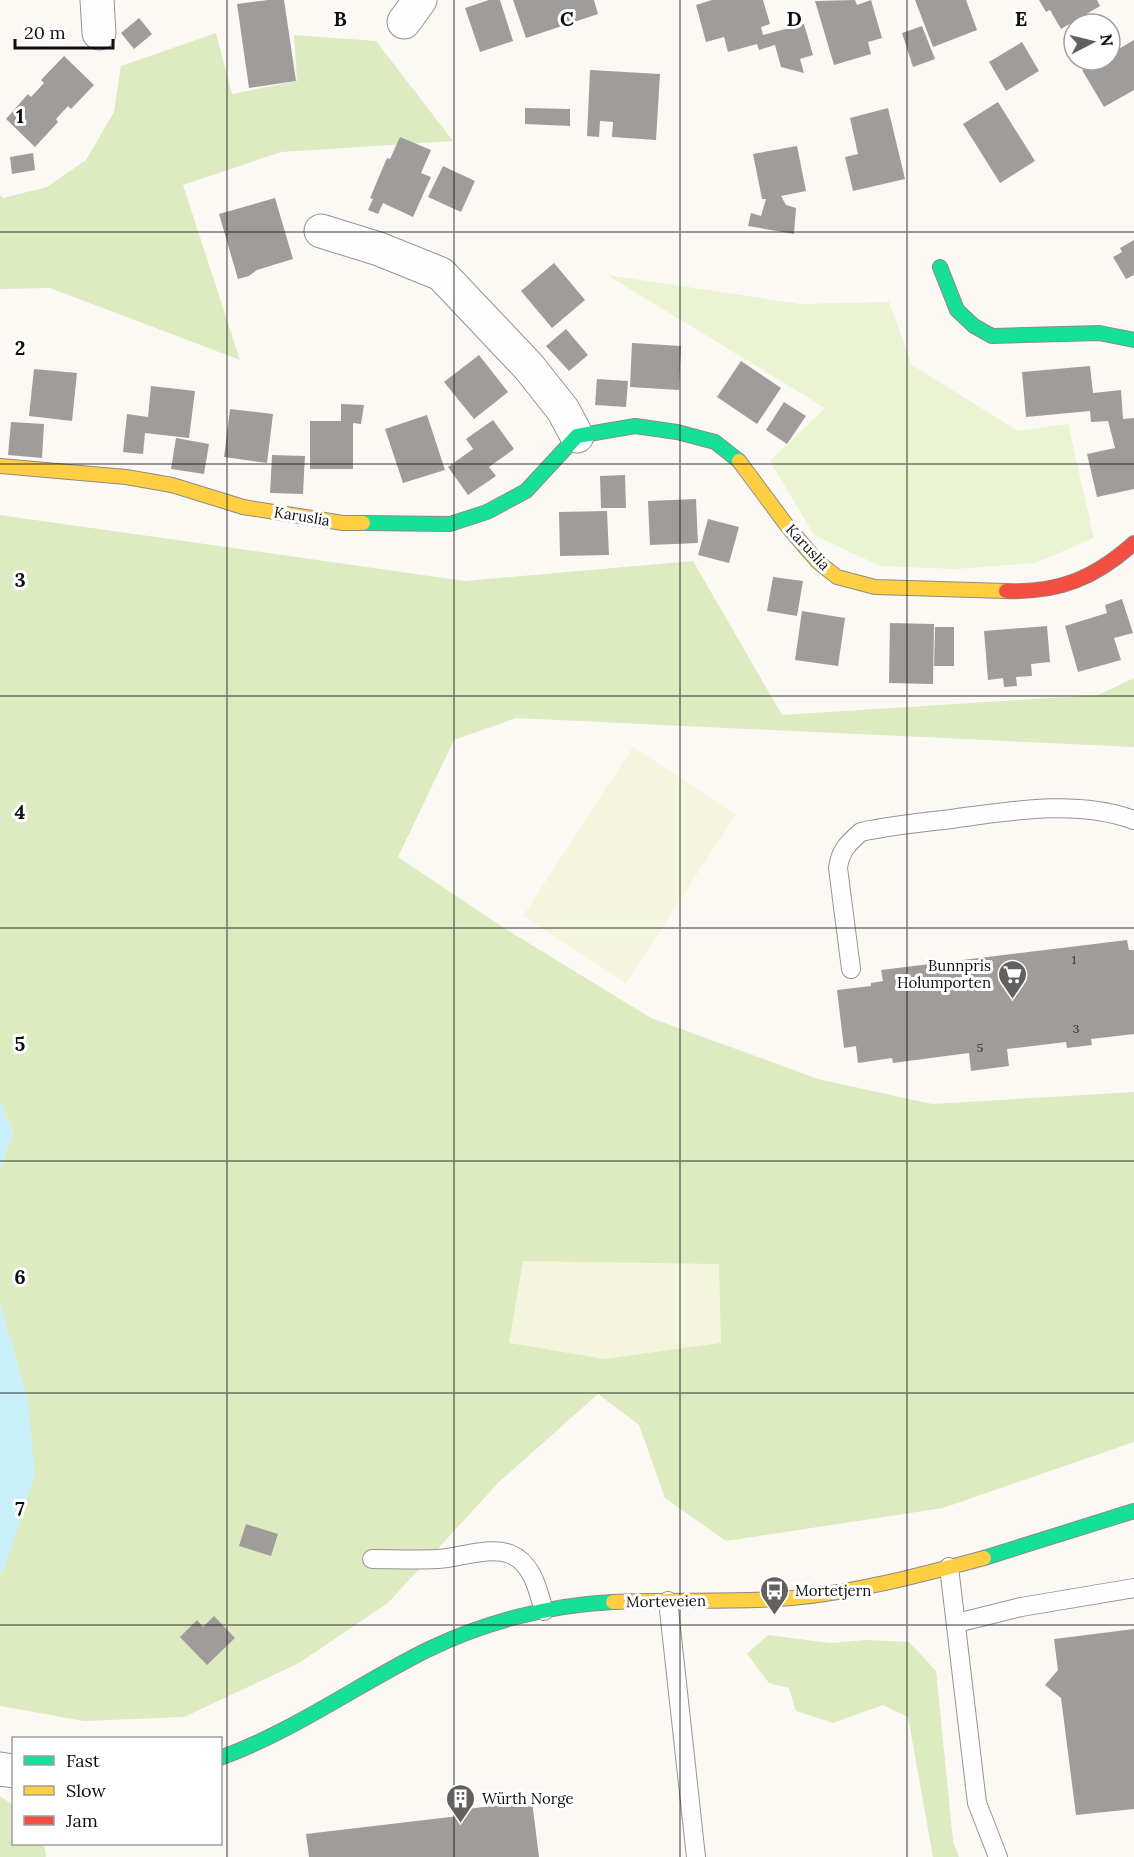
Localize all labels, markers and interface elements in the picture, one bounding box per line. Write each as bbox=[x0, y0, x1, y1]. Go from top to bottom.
text: B bbox=[333, 6, 347, 31]
text: C bbox=[560, 6, 574, 31]
text: D bbox=[786, 6, 802, 31]
text: E bbox=[1015, 6, 1027, 31]
scale bar bbox=[15, 12, 112, 50]
north arrow bbox=[1062, 12, 1122, 72]
text: 20 m bbox=[24, 21, 66, 44]
text: N bbox=[1096, 33, 1118, 48]
text: 1 bbox=[16, 103, 24, 128]
text: 2 bbox=[15, 335, 25, 360]
street label: Karuslia bbox=[273, 502, 332, 530]
street label: Karuslia bbox=[782, 520, 834, 574]
text: 3 bbox=[14, 567, 26, 592]
text: 4 bbox=[15, 799, 26, 824]
house number: 1 bbox=[1072, 952, 1076, 967]
place label: Bunnpris Holumporten bbox=[897, 956, 991, 992]
supermarket icon: Bunnpris Holumporten bbox=[996, 958, 1028, 1000]
house number: 3 bbox=[1073, 1021, 1080, 1036]
text: 5 bbox=[15, 1031, 26, 1056]
house number: 5 bbox=[977, 1040, 983, 1055]
text: 6 bbox=[14, 1264, 26, 1289]
text: 7 bbox=[15, 1496, 25, 1521]
bus stop icon: Mortetjern bbox=[758, 1574, 790, 1616]
place label: Mortetjern bbox=[795, 1581, 871, 1600]
street label: Morteveien bbox=[626, 1591, 706, 1611]
legend bbox=[12, 1737, 222, 1845]
text: Fast bbox=[66, 1749, 100, 1772]
text: Slow bbox=[66, 1779, 106, 1802]
building icon: Würth Norge bbox=[445, 1782, 477, 1824]
place label: Würth Norge bbox=[482, 1789, 574, 1808]
text: Jam bbox=[65, 1809, 98, 1832]

